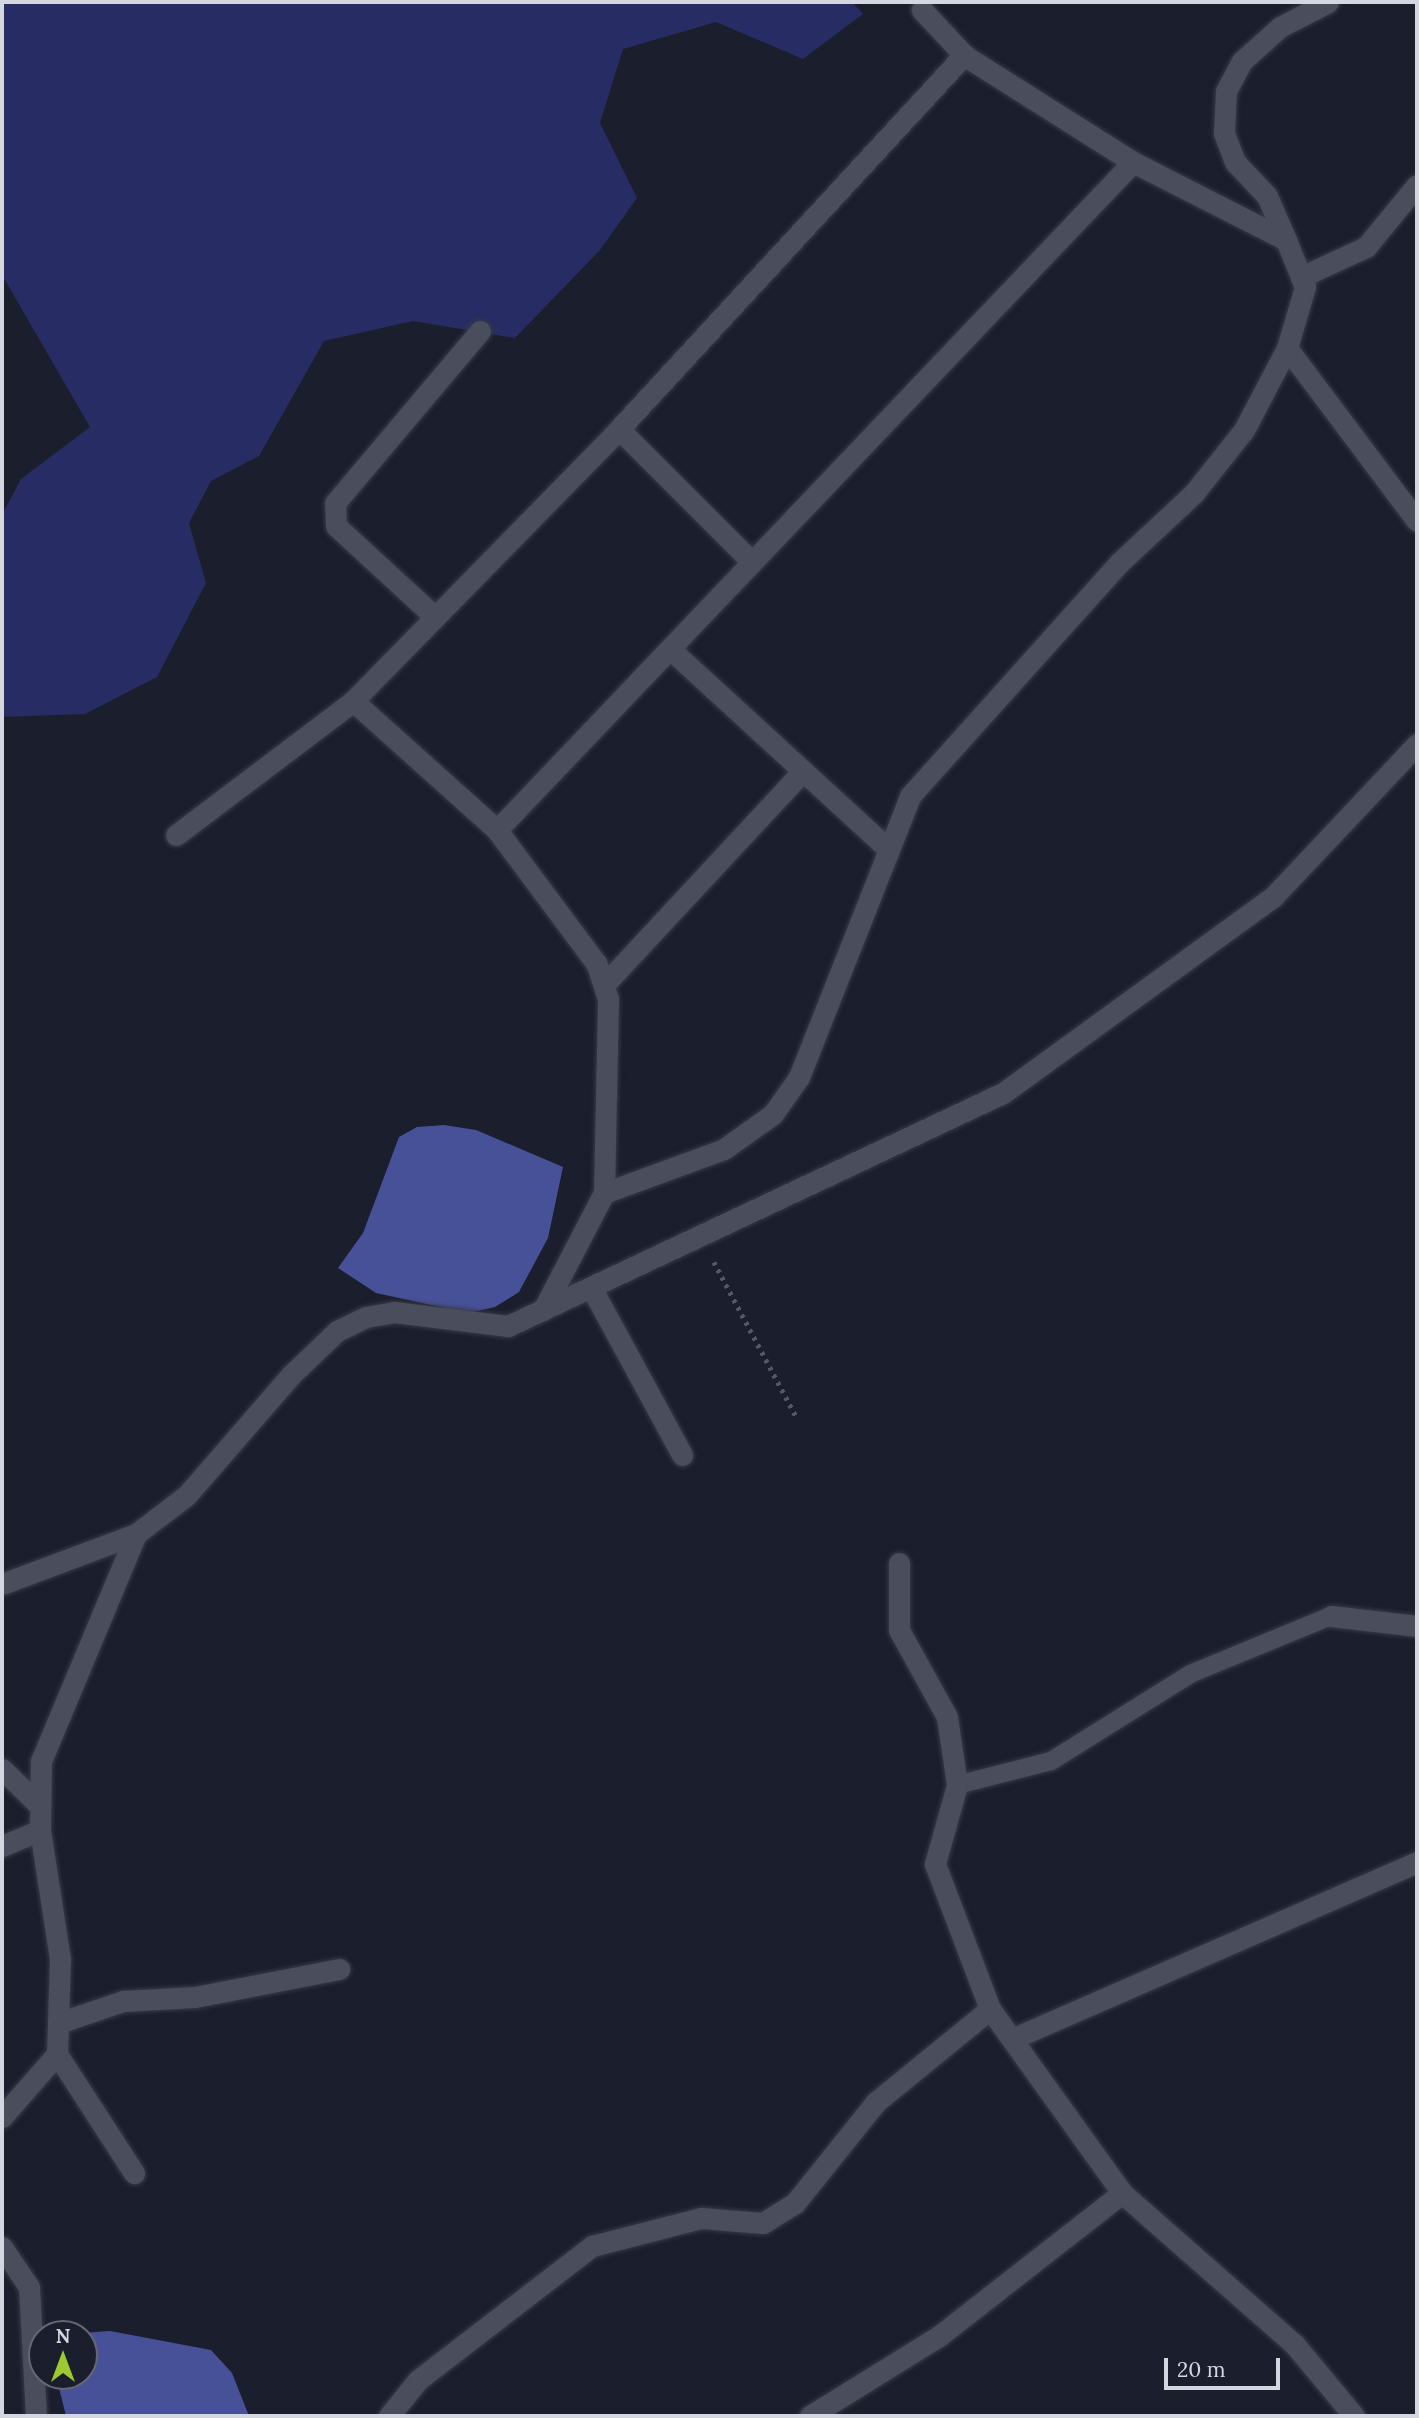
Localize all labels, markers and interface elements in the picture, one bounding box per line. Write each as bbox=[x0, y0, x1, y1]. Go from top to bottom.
north arrow bbox=[28, 2320, 98, 2390]
text: N bbox=[56, 2324, 70, 2348]
scale bar bbox=[1167, 2344, 1282, 2388]
text: 20 m bbox=[1177, 2356, 1226, 2383]

